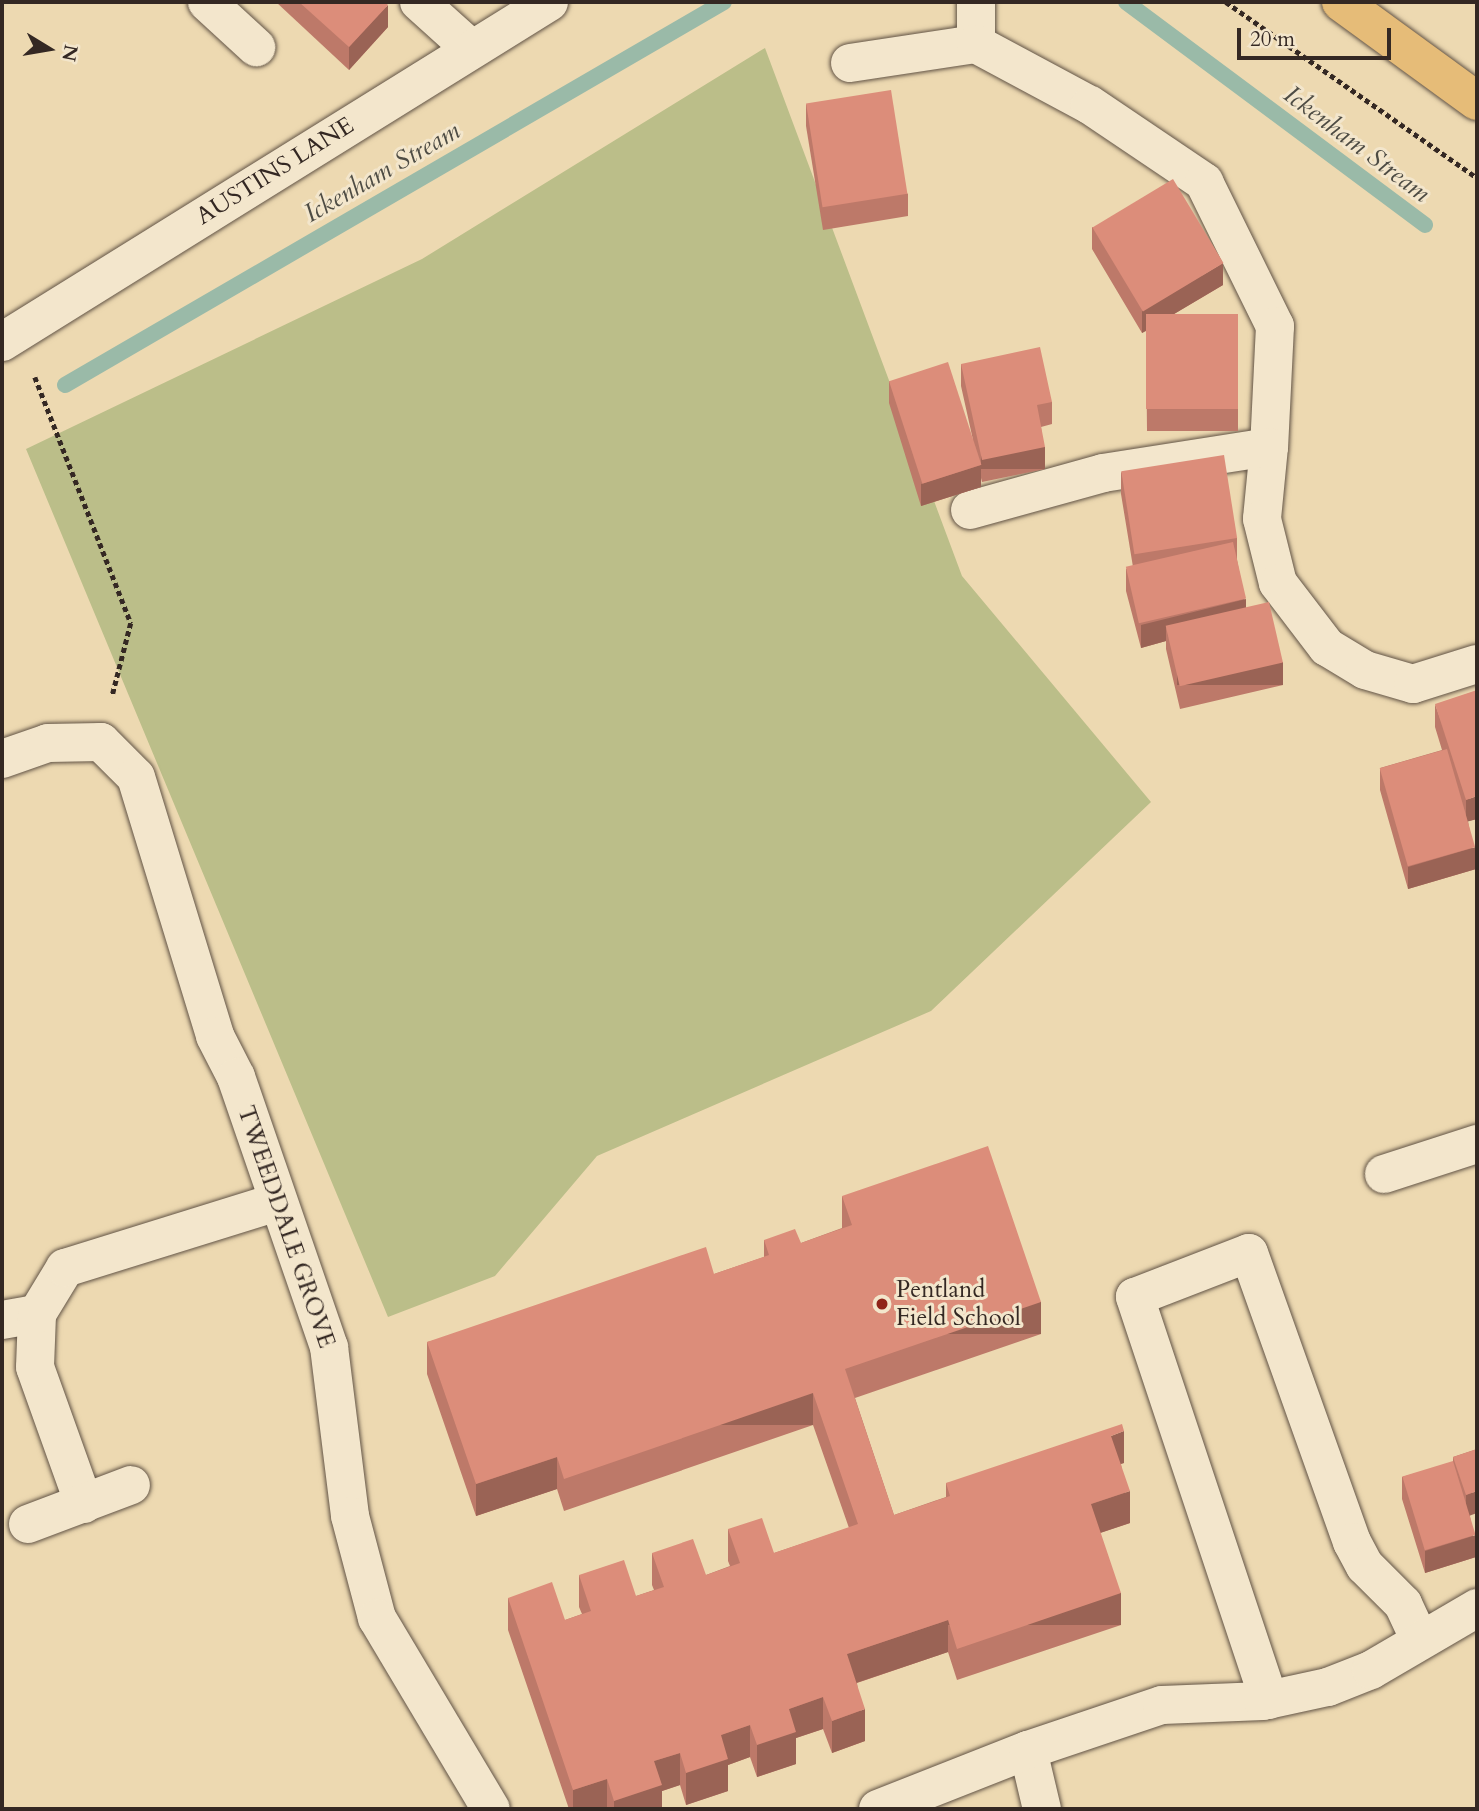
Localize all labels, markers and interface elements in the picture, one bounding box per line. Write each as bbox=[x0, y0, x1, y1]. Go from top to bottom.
north arrow bbox=[14, 14, 84, 84]
scale bar bbox=[1241, 14, 1395, 58]
text: 20 m bbox=[1250, 25, 1295, 54]
text: N bbox=[55, 42, 84, 64]
water label: Ickenham Stream bbox=[1278, 79, 1436, 209]
street label: AUSTINS LANE bbox=[191, 111, 359, 231]
water label: Ickenham Stream bbox=[298, 115, 466, 229]
street label: TWEEDDALE GROVE bbox=[231, 1102, 341, 1352]
place label: Pentland Field School bbox=[896, 1276, 1021, 1332]
marker: Pentland Field School bbox=[874, 1296, 890, 1312]

